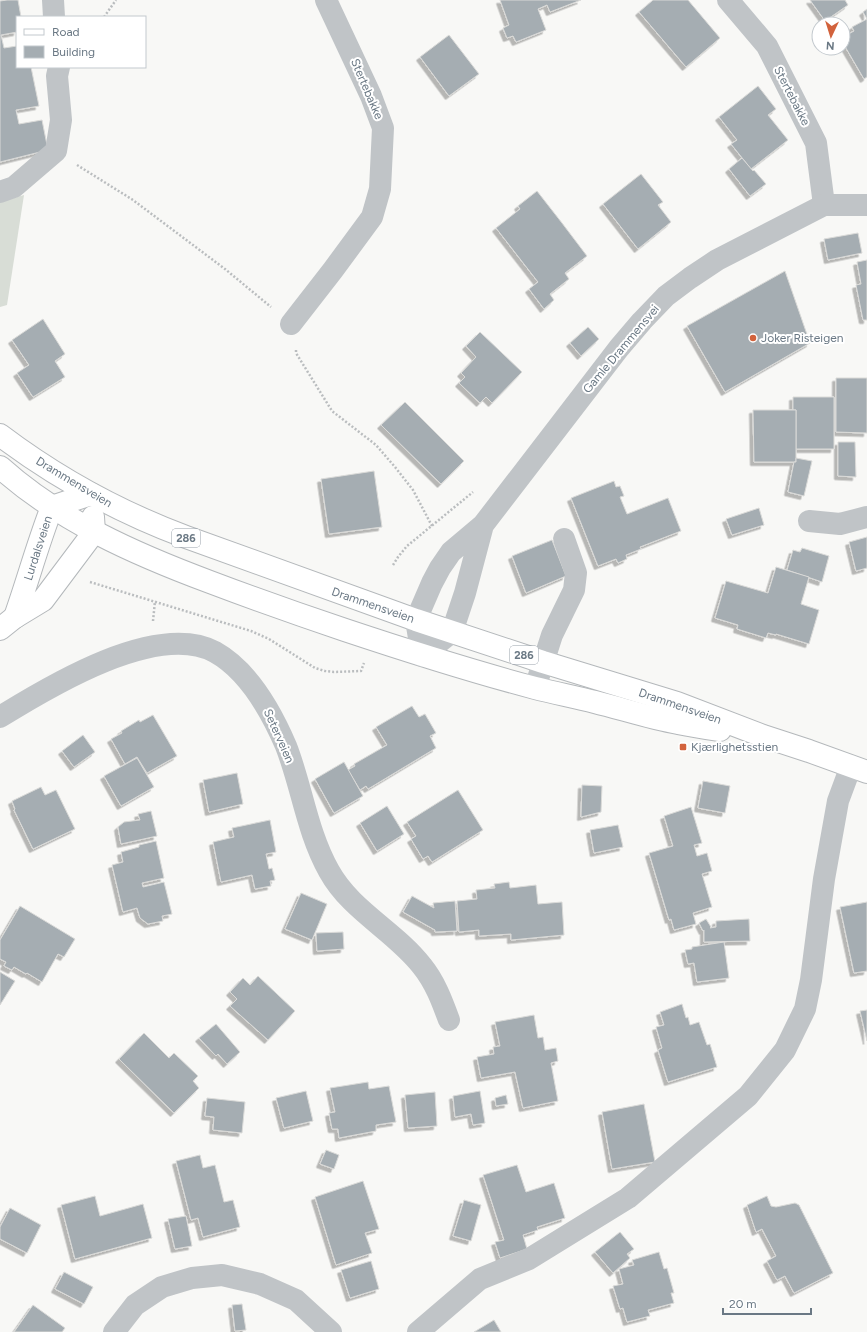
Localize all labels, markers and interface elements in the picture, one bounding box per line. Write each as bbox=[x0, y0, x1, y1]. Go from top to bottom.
legend bbox=[16, 16, 146, 68]
north arrow bbox=[811, 16, 851, 56]
text: Road bbox=[52, 25, 80, 39]
text: N bbox=[826, 39, 835, 52]
text: Building bbox=[52, 45, 95, 59]
street label: Stertebakke bbox=[348, 56, 386, 122]
street label: Stertebakke bbox=[771, 64, 813, 128]
street label: Gamle Drammensvei bbox=[580, 302, 662, 396]
place label: Joker Risteigen bbox=[761, 331, 844, 345]
marker: Joker Risteigen bbox=[748, 333, 758, 343]
street label: Drammensveien bbox=[33, 454, 115, 510]
street label: Lurdalsveien bbox=[21, 514, 55, 582]
road number: 286 bbox=[172, 529, 200, 547]
street label: Drammensveien bbox=[330, 584, 416, 626]
road number: 286 bbox=[510, 646, 538, 664]
street label: Drammensveien bbox=[637, 685, 723, 727]
street label: Seterveien bbox=[261, 707, 297, 765]
place label: Kjærlighetsstien bbox=[691, 740, 778, 754]
marker: Kjærlighetsstien bbox=[678, 742, 688, 752]
scale bar bbox=[723, 1290, 811, 1316]
text: 20 m bbox=[729, 1297, 757, 1311]

